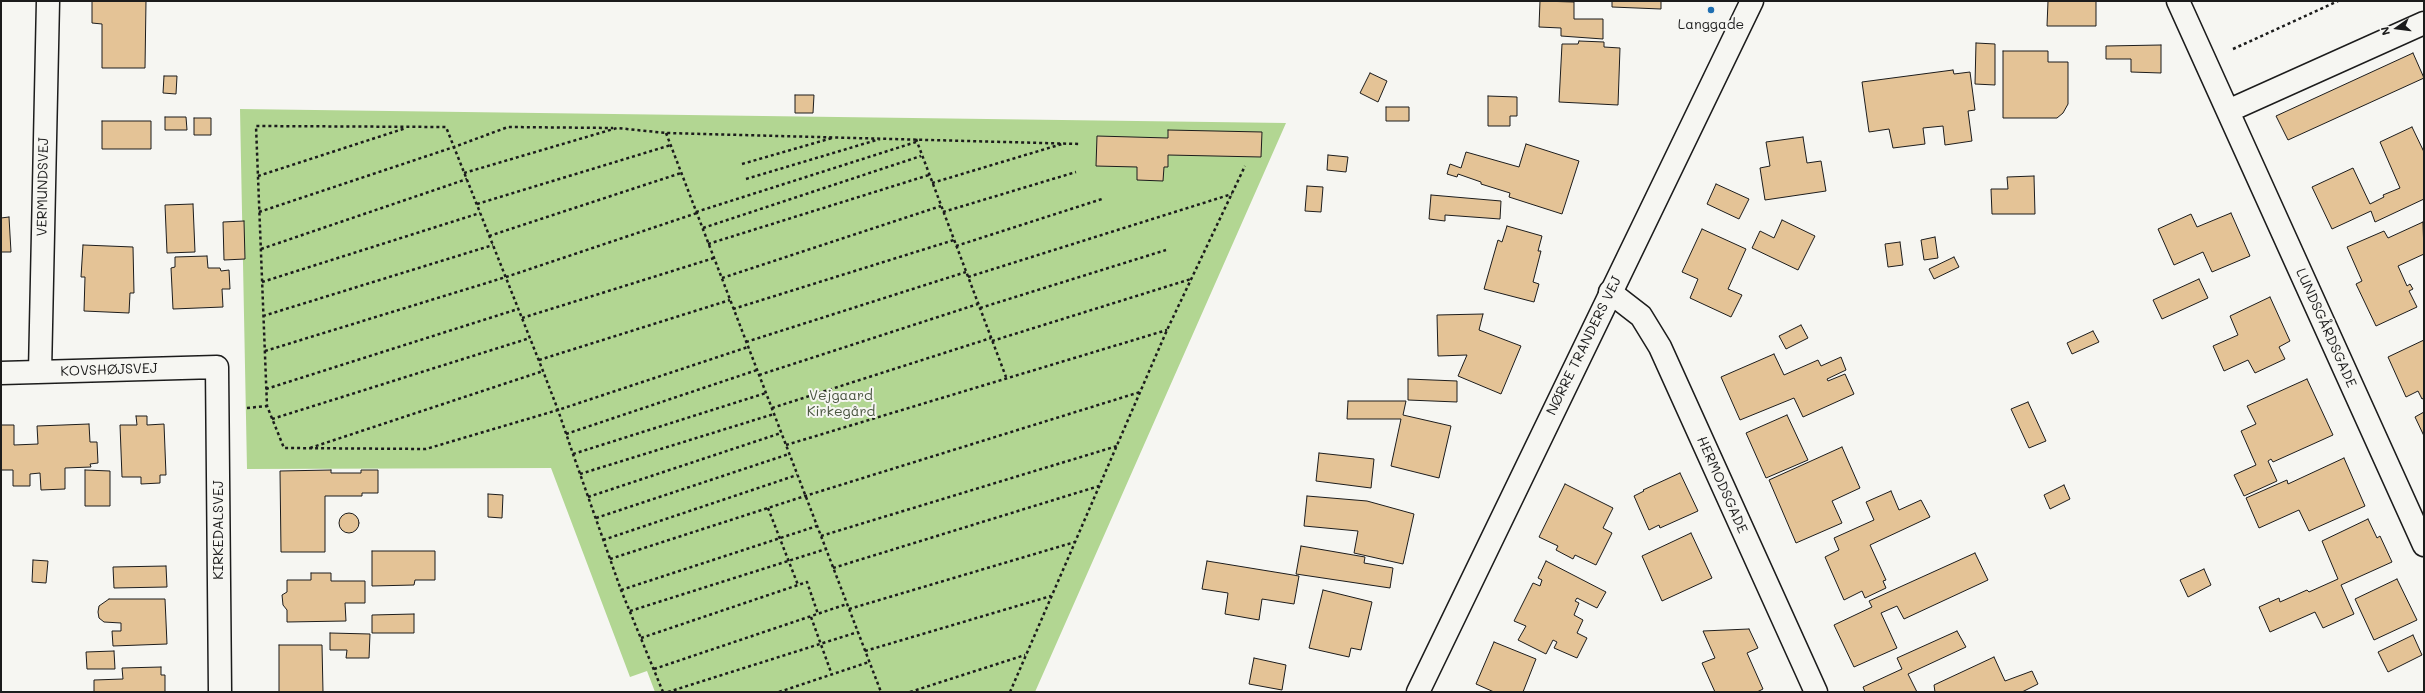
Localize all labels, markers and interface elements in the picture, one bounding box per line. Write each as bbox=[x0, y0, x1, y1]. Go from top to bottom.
marker: Langgade bbox=[1706, 5, 1716, 15]
north arrow bbox=[2377, 8, 2417, 48]
place label: Langgade bbox=[1678, 17, 1744, 33]
text: N bbox=[2377, 25, 2393, 37]
street label: VERMUNDSVEJ bbox=[34, 137, 52, 237]
street label: LUNDSGÅRDSGADE bbox=[2292, 266, 2360, 390]
street label: NØRRE TRANDERS VEJ bbox=[1543, 274, 1625, 418]
street label: KOVSHØJSVEJ bbox=[60, 360, 158, 380]
park label: Vejgaard Kirkegård bbox=[807, 388, 875, 420]
street label: HERMODSGADE bbox=[1693, 434, 1751, 536]
street label: KIRKEDALSVEJ bbox=[211, 480, 227, 580]

